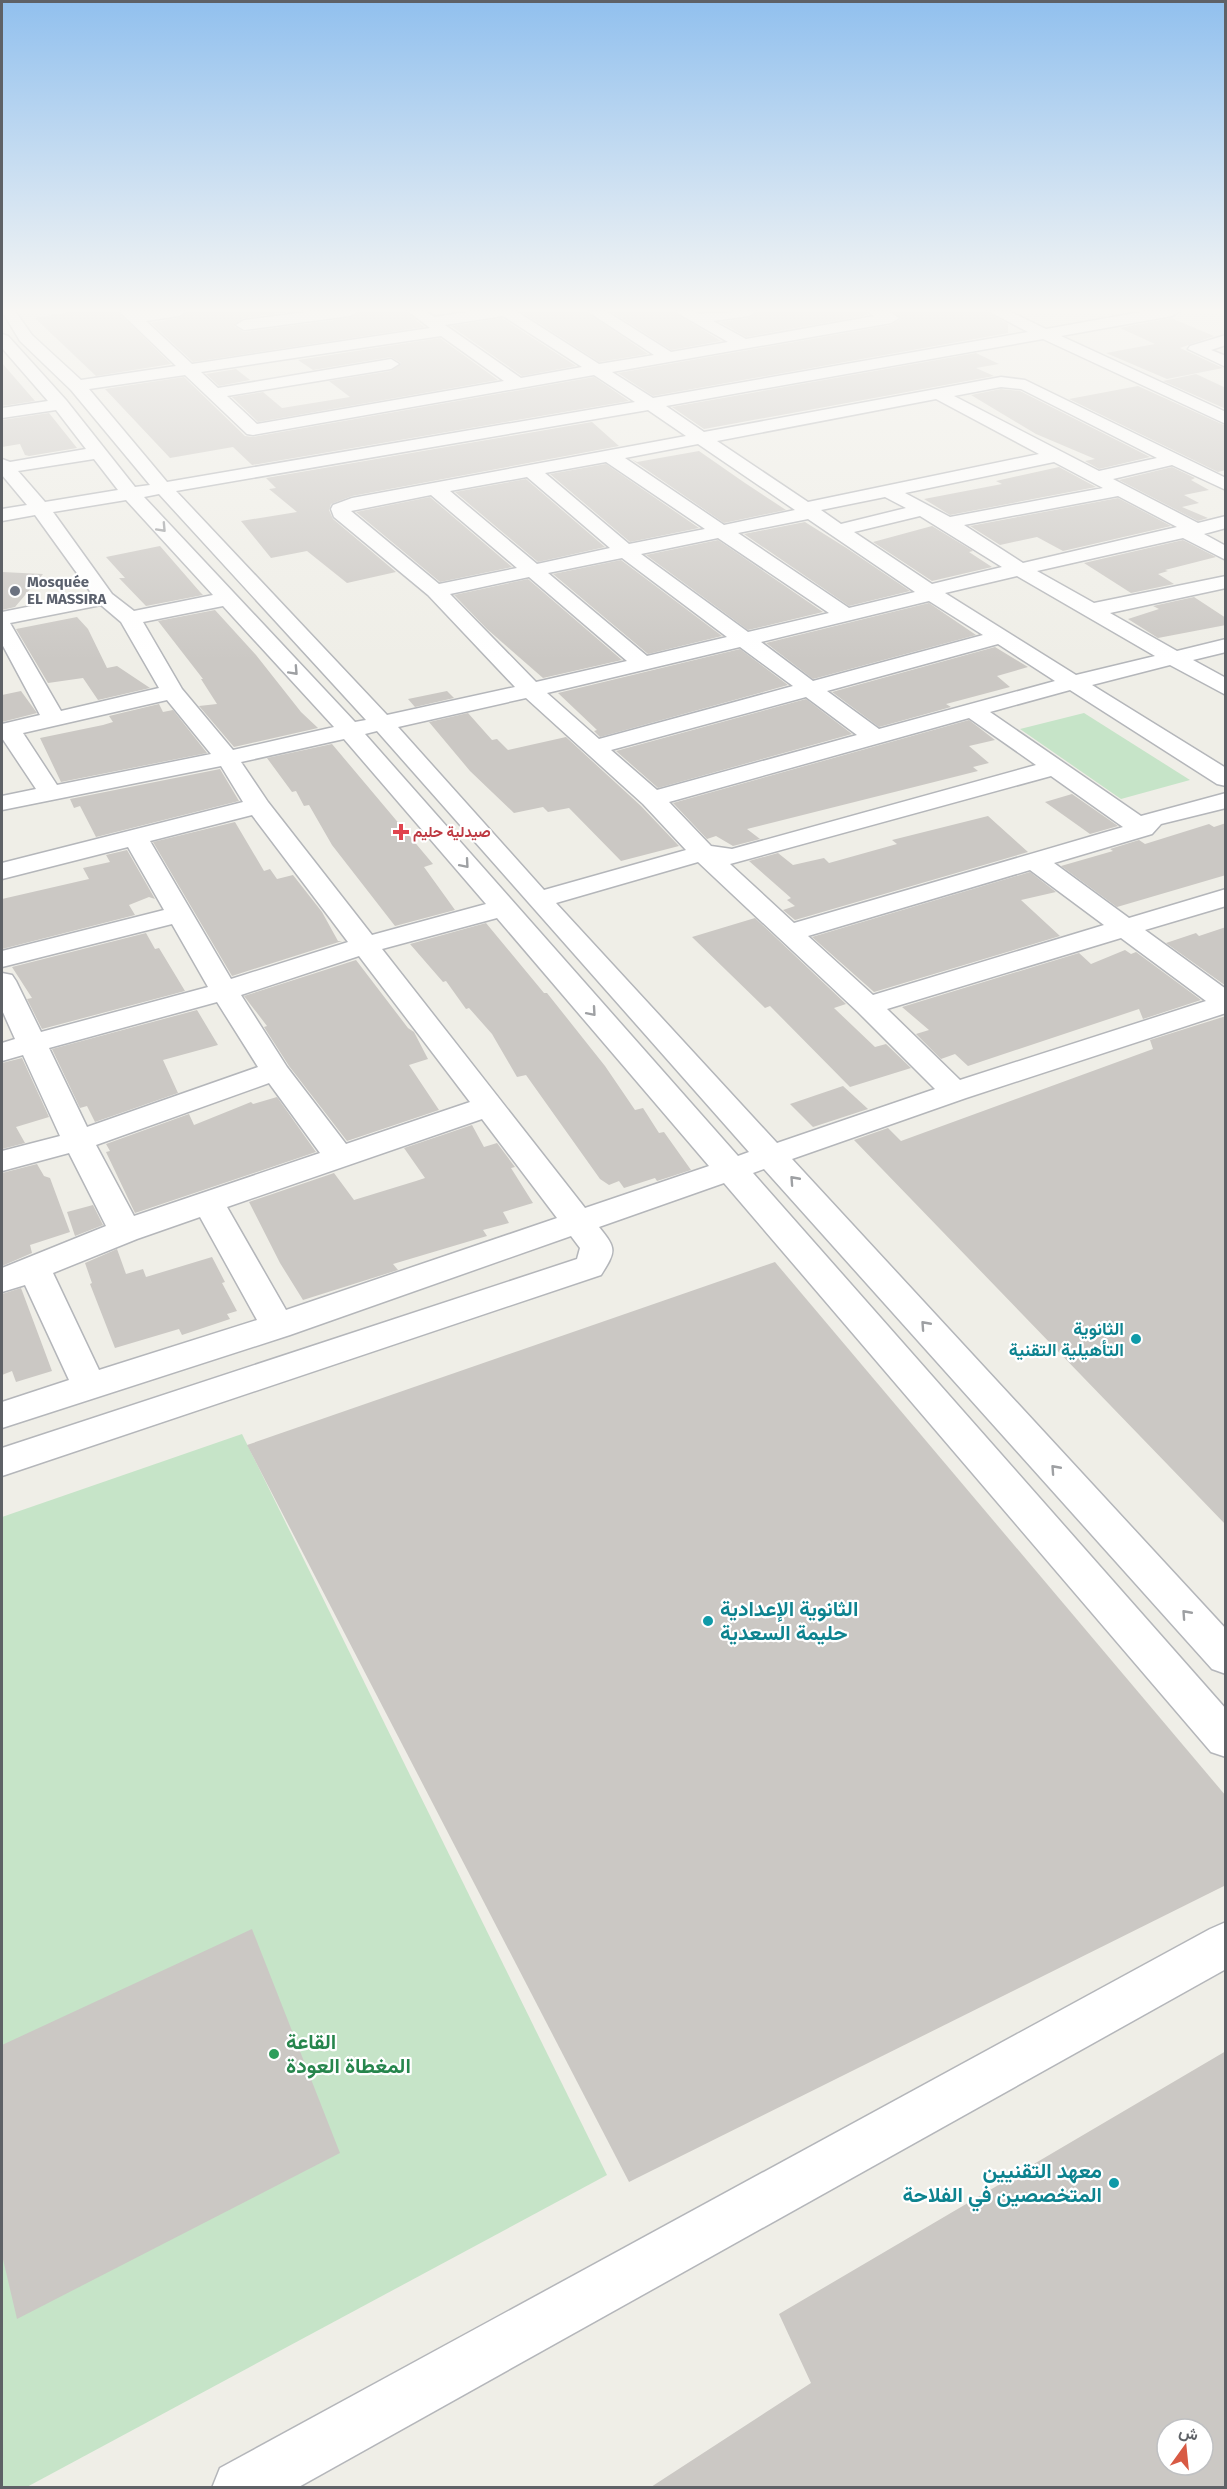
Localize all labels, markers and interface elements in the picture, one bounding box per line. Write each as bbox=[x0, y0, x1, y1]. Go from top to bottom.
one-way arrow bbox=[155, 521, 166, 531]
place label: Mosquée EL MASSIRA bbox=[27, 573, 107, 608]
marker: Mosquée EL MASSIRA bbox=[8, 584, 22, 598]
one-way arrow bbox=[287, 664, 298, 674]
place label: صيدلية حليم bbox=[413, 823, 491, 842]
marker: صيدلية حليم bbox=[394, 825, 408, 839]
one-way arrow bbox=[458, 857, 469, 868]
one-way arrow bbox=[585, 1005, 596, 1016]
one-way arrow bbox=[790, 1176, 801, 1187]
place label: الثانوية التأهيلية التقنية bbox=[1009, 1318, 1124, 1361]
one-way arrow bbox=[921, 1321, 932, 1331]
marker: الثانوية التأهيلية التقنية bbox=[1129, 1332, 1143, 1346]
one-way arrow bbox=[1052, 1466, 1063, 1477]
place label: الثانوية الإعدادية حليمة السعدية bbox=[720, 1596, 858, 1646]
one-way arrow bbox=[1182, 1610, 1193, 1621]
marker: الثانوية الإعدادية حليمة السعدية bbox=[701, 1614, 715, 1628]
place label: القاعة المغطاة العودة bbox=[286, 2029, 411, 2079]
marker: القاعة المغطاة العودة bbox=[267, 2047, 281, 2061]
place label: معهد التقنيين المتخصصين في الفلاحة bbox=[902, 2158, 1102, 2212]
marker: معهد التقنيين المتخصصين في الفلاحة bbox=[1107, 2176, 1121, 2190]
north arrow bbox=[1155, 2417, 1215, 2477]
text: ش bbox=[1177, 2421, 1201, 2445]

